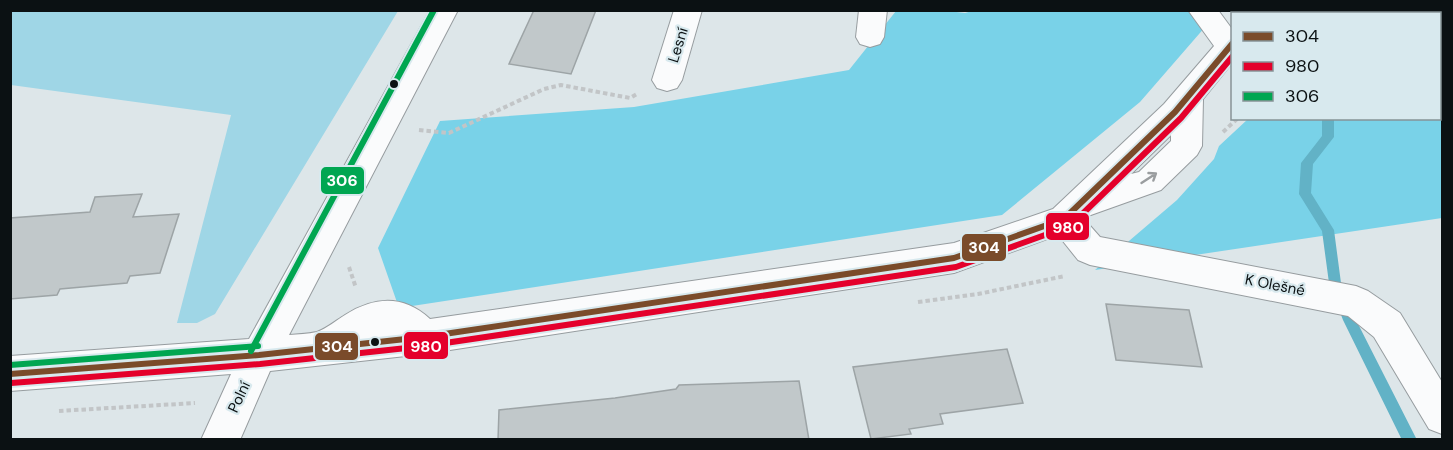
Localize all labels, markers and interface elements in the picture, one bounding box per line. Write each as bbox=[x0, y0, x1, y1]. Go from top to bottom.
legend bbox=[1231, 12, 1441, 120]
street label: Lesní bbox=[663, 24, 693, 65]
text: 304 bbox=[1285, 24, 1319, 48]
text: 980 bbox=[1285, 54, 1319, 78]
unlabelled marker bbox=[388, 78, 400, 90]
text: 306 bbox=[1285, 84, 1319, 108]
line badge: 306 bbox=[320, 166, 365, 195]
text: 306 bbox=[326, 170, 358, 191]
one-way arrow bbox=[1141, 172, 1158, 185]
line badge: 980 bbox=[1045, 212, 1090, 241]
text: 980 bbox=[1052, 217, 1084, 238]
line badge: 304 bbox=[961, 233, 1007, 262]
text: 304 bbox=[968, 237, 1000, 258]
street label: K Olešné bbox=[1243, 269, 1307, 301]
line badge: 980 bbox=[403, 331, 449, 360]
line badge: 304 bbox=[314, 332, 359, 361]
text: 304 bbox=[321, 336, 353, 357]
unlabelled marker bbox=[369, 336, 381, 348]
text: 980 bbox=[410, 336, 442, 357]
street label: Polní bbox=[223, 377, 255, 416]

